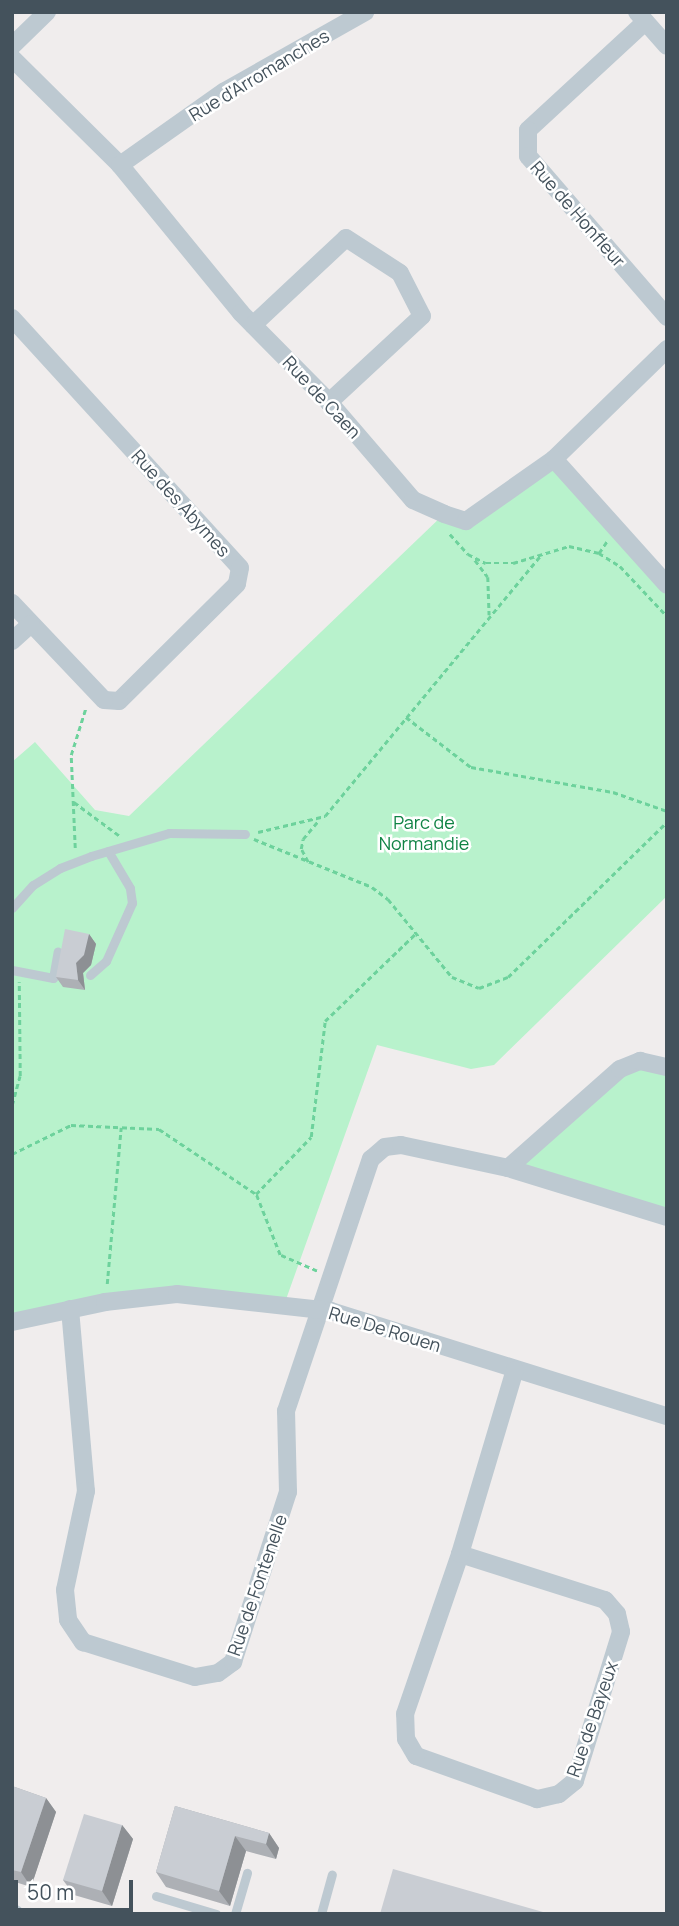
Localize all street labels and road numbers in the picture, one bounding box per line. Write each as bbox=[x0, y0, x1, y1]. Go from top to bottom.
street label: Rue d'Arromanches bbox=[185, 25, 333, 125]
street label: Rue de Honfleur bbox=[526, 157, 630, 271]
street label: Rue de Caen bbox=[278, 351, 366, 443]
street label: Rue des Abymes bbox=[127, 445, 235, 561]
street label: Rue De Rouen bbox=[326, 1302, 444, 1356]
street label: Rue de Fontenelle bbox=[223, 1511, 291, 1659]
street label: Rue de Bayeux bbox=[562, 1658, 622, 1780]

